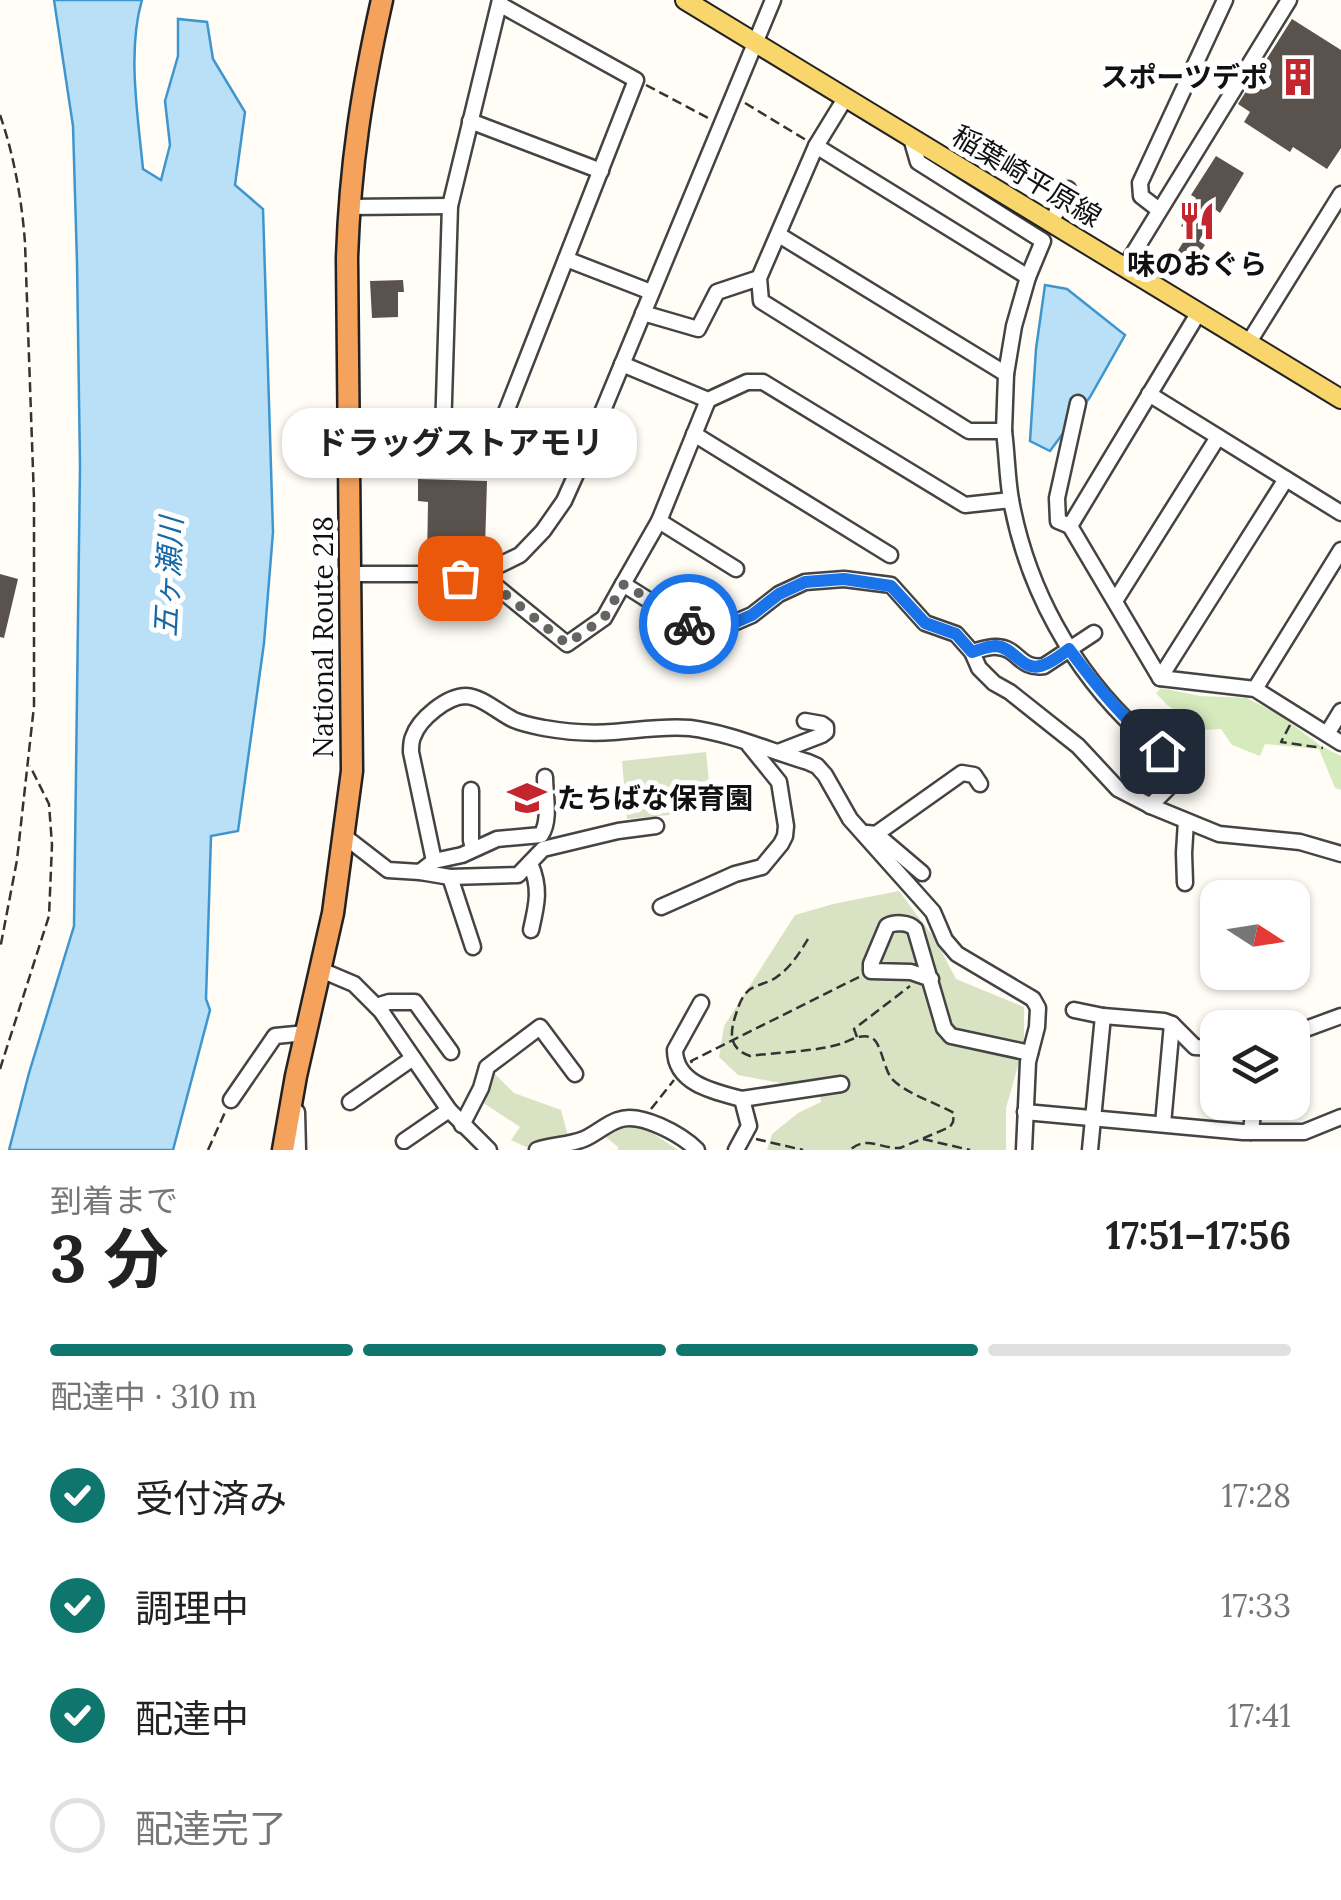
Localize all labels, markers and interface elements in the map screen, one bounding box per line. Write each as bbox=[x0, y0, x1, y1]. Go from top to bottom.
building icon: スポーツデポ bbox=[1277, 56, 1319, 98]
place label: スポーツデポ bbox=[1101, 59, 1268, 95]
street label: 稲葉崎平原線 bbox=[946, 117, 1108, 235]
restaurant icon: 味のおぐら bbox=[1176, 200, 1218, 242]
place label: 味のおぐら bbox=[1127, 246, 1267, 282]
callout: ドラッグストアモリ bbox=[282, 408, 638, 478]
text: ドラッグストアモリ bbox=[315, 422, 604, 463]
water label: 五ヶ瀬川 bbox=[146, 513, 190, 638]
street label: National Route 218 bbox=[305, 516, 341, 758]
pin bbox=[418, 536, 503, 621]
icon: bag bbox=[433, 551, 488, 606]
courier bbox=[639, 574, 739, 674]
icon: bike bbox=[662, 597, 717, 652]
pin bbox=[1120, 709, 1205, 794]
icon: home bbox=[1135, 724, 1190, 779]
school or university icon: たちばな保育園 bbox=[506, 777, 548, 819]
place label: たちばな保育園 bbox=[557, 780, 753, 816]
north arrow bbox=[1200, 880, 1310, 990]
map controls bbox=[1200, 880, 1310, 1120]
button: layers bbox=[1200, 1010, 1310, 1120]
text: 到着まで bbox=[50, 1180, 178, 1221]
text: 17:51–17:56 bbox=[1106, 1211, 1291, 1259]
text: 3 分 bbox=[50, 1217, 169, 1300]
text: 配達中 · 310 m bbox=[50, 1376, 257, 1417]
icon: check bbox=[50, 1468, 105, 1523]
text: 受付済み bbox=[135, 1474, 287, 1522]
text: 17:28 bbox=[1221, 1475, 1291, 1516]
icon: check bbox=[50, 1578, 105, 1633]
text: 調理中 bbox=[135, 1584, 249, 1632]
text: 17:33 bbox=[1221, 1585, 1291, 1626]
icon: check bbox=[50, 1688, 105, 1743]
text: 配達中 bbox=[135, 1694, 249, 1742]
text: 17:41 bbox=[1228, 1695, 1291, 1736]
text: 配達完了 bbox=[135, 1804, 287, 1852]

